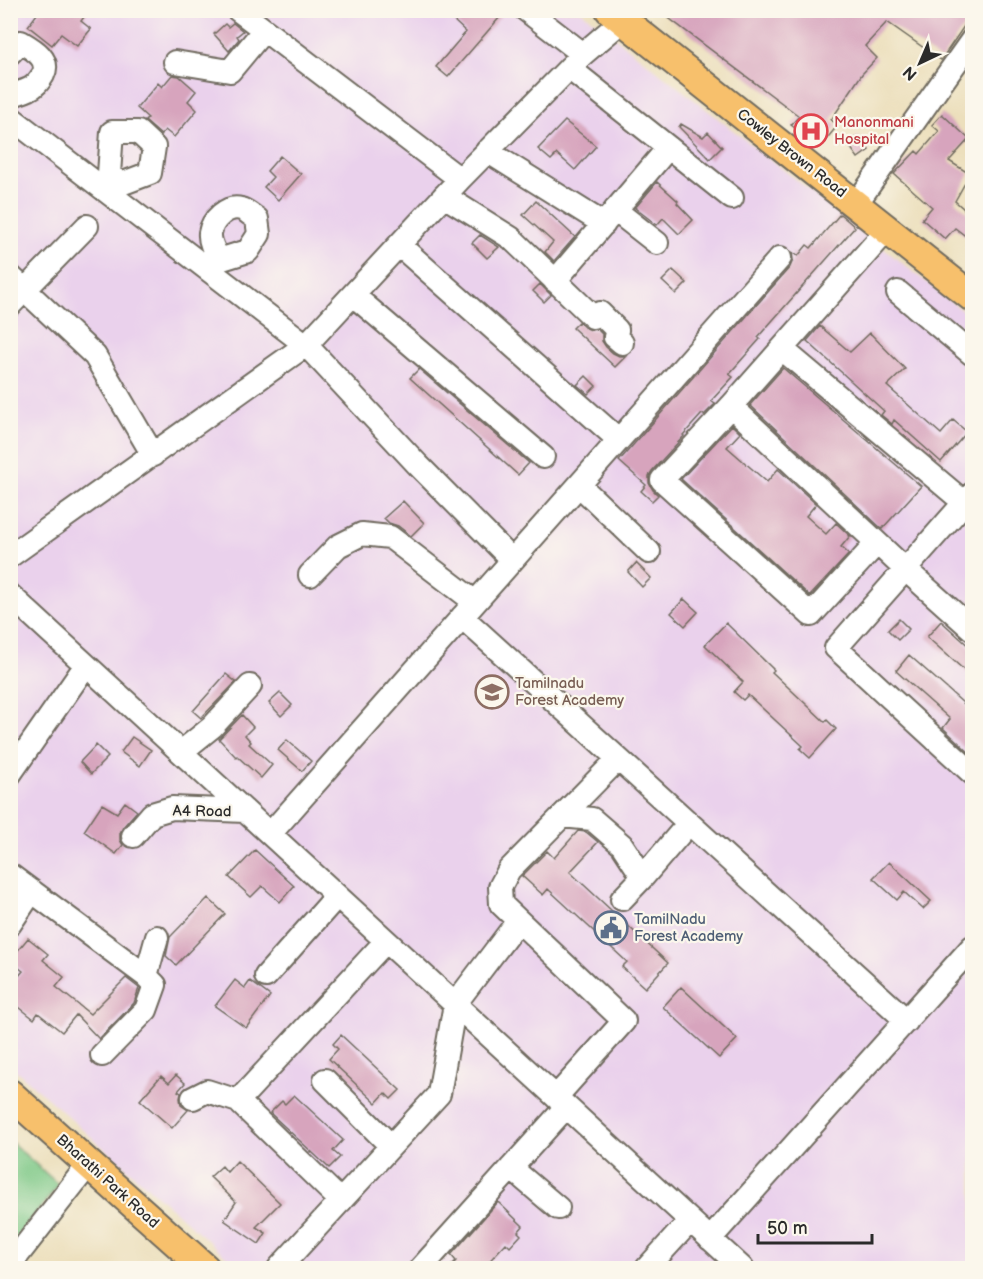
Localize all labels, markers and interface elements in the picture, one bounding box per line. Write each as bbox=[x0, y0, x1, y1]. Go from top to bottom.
north arrow bbox=[890, 33, 950, 93]
text: N bbox=[900, 62, 922, 84]
street label: Cowley Brown Road bbox=[733, 105, 850, 202]
hospital icon: Manonmani Hospital bbox=[793, 113, 829, 149]
place label: Manonmani Hospital bbox=[834, 113, 914, 149]
school or university icon: Tamilnadu Forest Academy bbox=[474, 674, 510, 710]
place label: Tamilnadu Forest Academy bbox=[515, 674, 624, 710]
street label: A4 Road bbox=[173, 801, 231, 822]
public building icon: TamilNadu Forest Academy bbox=[593, 910, 629, 946]
place label: TamilNadu Forest Academy bbox=[634, 910, 743, 946]
street label: Bharathi Park Road bbox=[52, 1130, 163, 1232]
scale bar bbox=[758, 1207, 872, 1245]
text: 50 m bbox=[767, 1218, 808, 1239]

